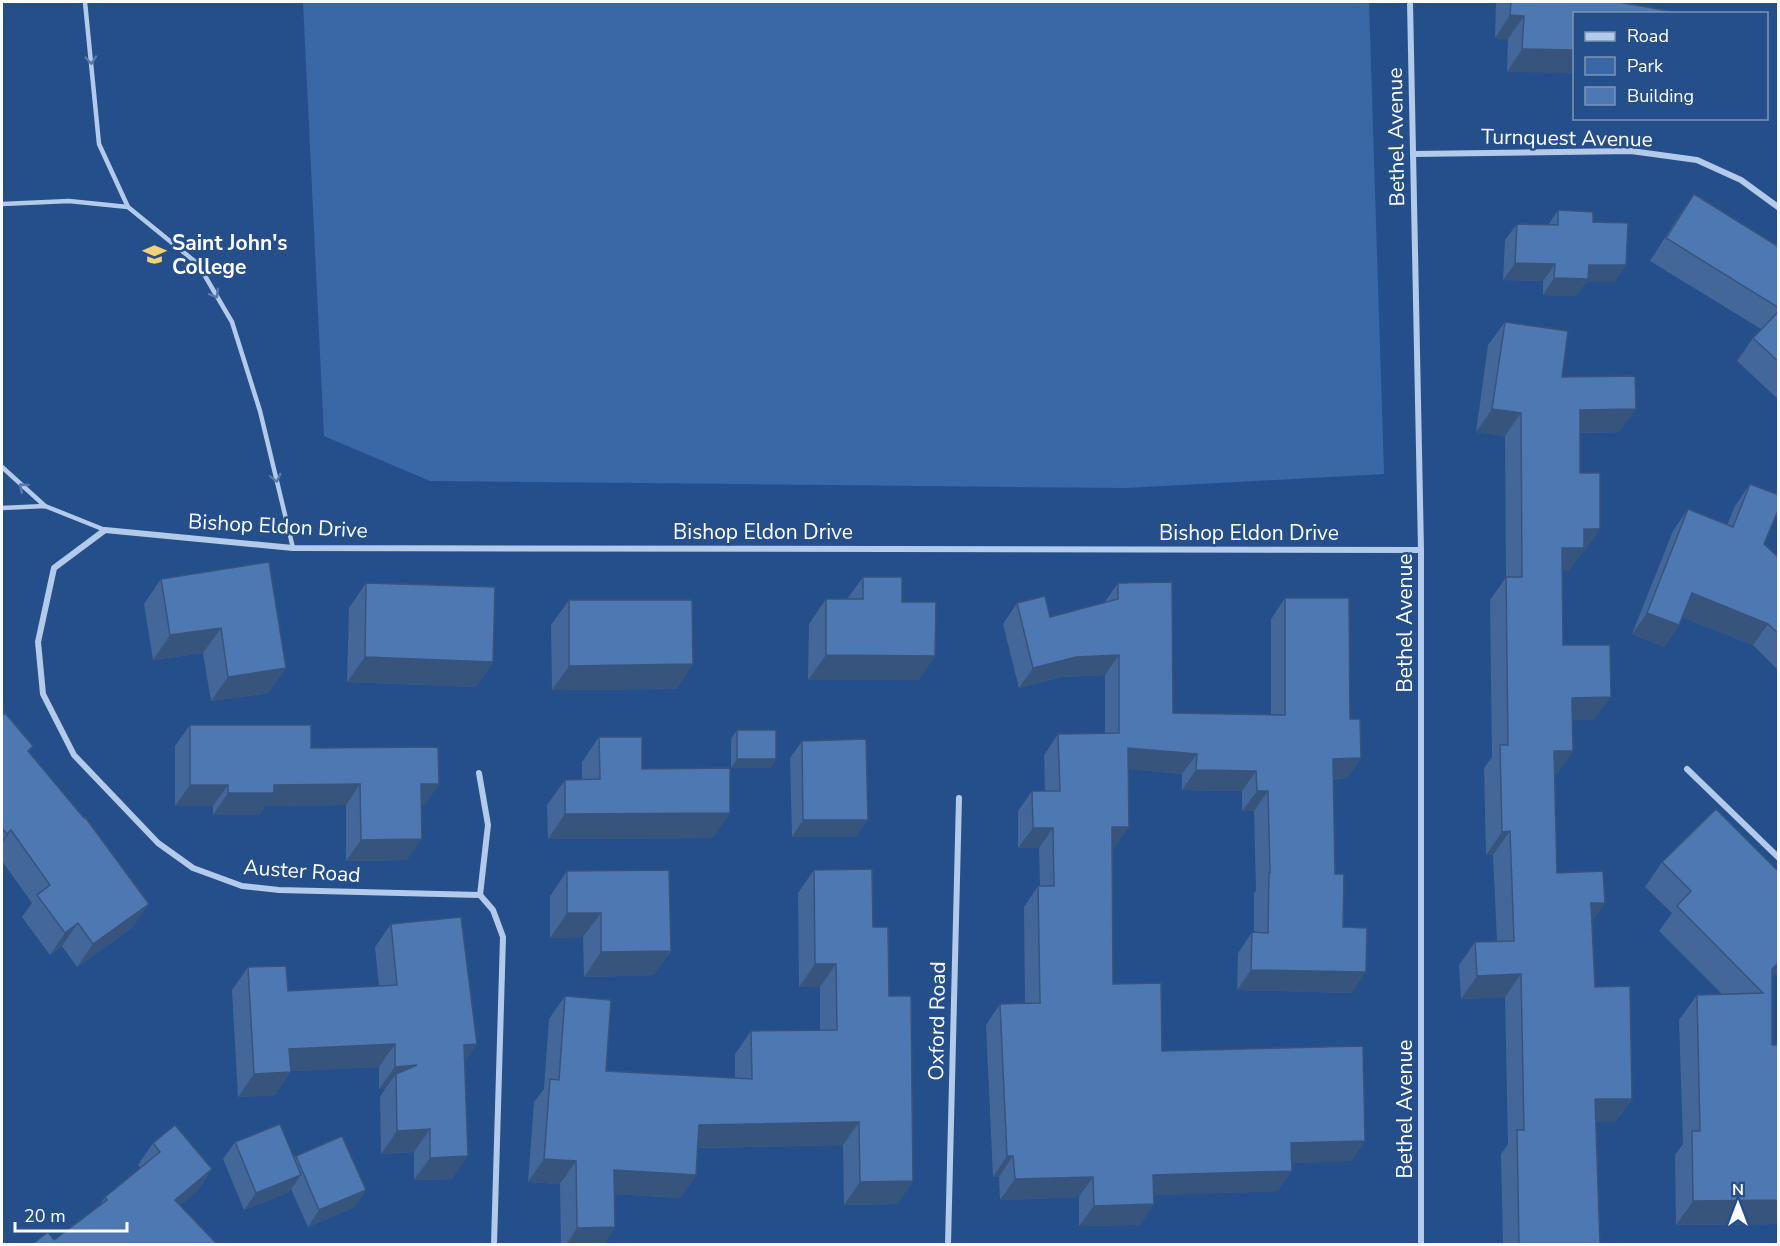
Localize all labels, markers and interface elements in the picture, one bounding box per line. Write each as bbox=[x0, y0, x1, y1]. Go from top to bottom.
legend bbox=[1573, 12, 1768, 120]
text: Road bbox=[1627, 24, 1669, 48]
text: Park bbox=[1627, 54, 1664, 78]
one-way arrow bbox=[84, 55, 97, 64]
street label: Bethel Avenue bbox=[1381, 67, 1411, 207]
text: Building bbox=[1627, 84, 1694, 108]
street label: Turnquest Avenue bbox=[1481, 123, 1653, 153]
place label: Saint John's College bbox=[172, 229, 288, 281]
school or university icon: Saint John's College bbox=[141, 242, 167, 268]
one-way arrow bbox=[208, 288, 220, 298]
one-way arrow bbox=[269, 473, 282, 483]
one-way arrow bbox=[19, 483, 30, 494]
street label: Bishop Eldon Drive bbox=[187, 507, 369, 545]
street label: Bishop Eldon Drive bbox=[673, 518, 853, 546]
street label: Bishop Eldon Drive bbox=[1159, 519, 1339, 547]
street label: Bethel Avenue bbox=[1391, 554, 1419, 692]
street label: Auster Road bbox=[243, 853, 361, 889]
street label: Oxford Road bbox=[922, 961, 952, 1081]
street label: Bethel Avenue bbox=[1391, 1040, 1419, 1178]
north arrow bbox=[1708, 1174, 1768, 1234]
text: N bbox=[1732, 1179, 1744, 1201]
scale bar bbox=[15, 1195, 128, 1233]
text: 20 m bbox=[24, 1204, 66, 1228]

